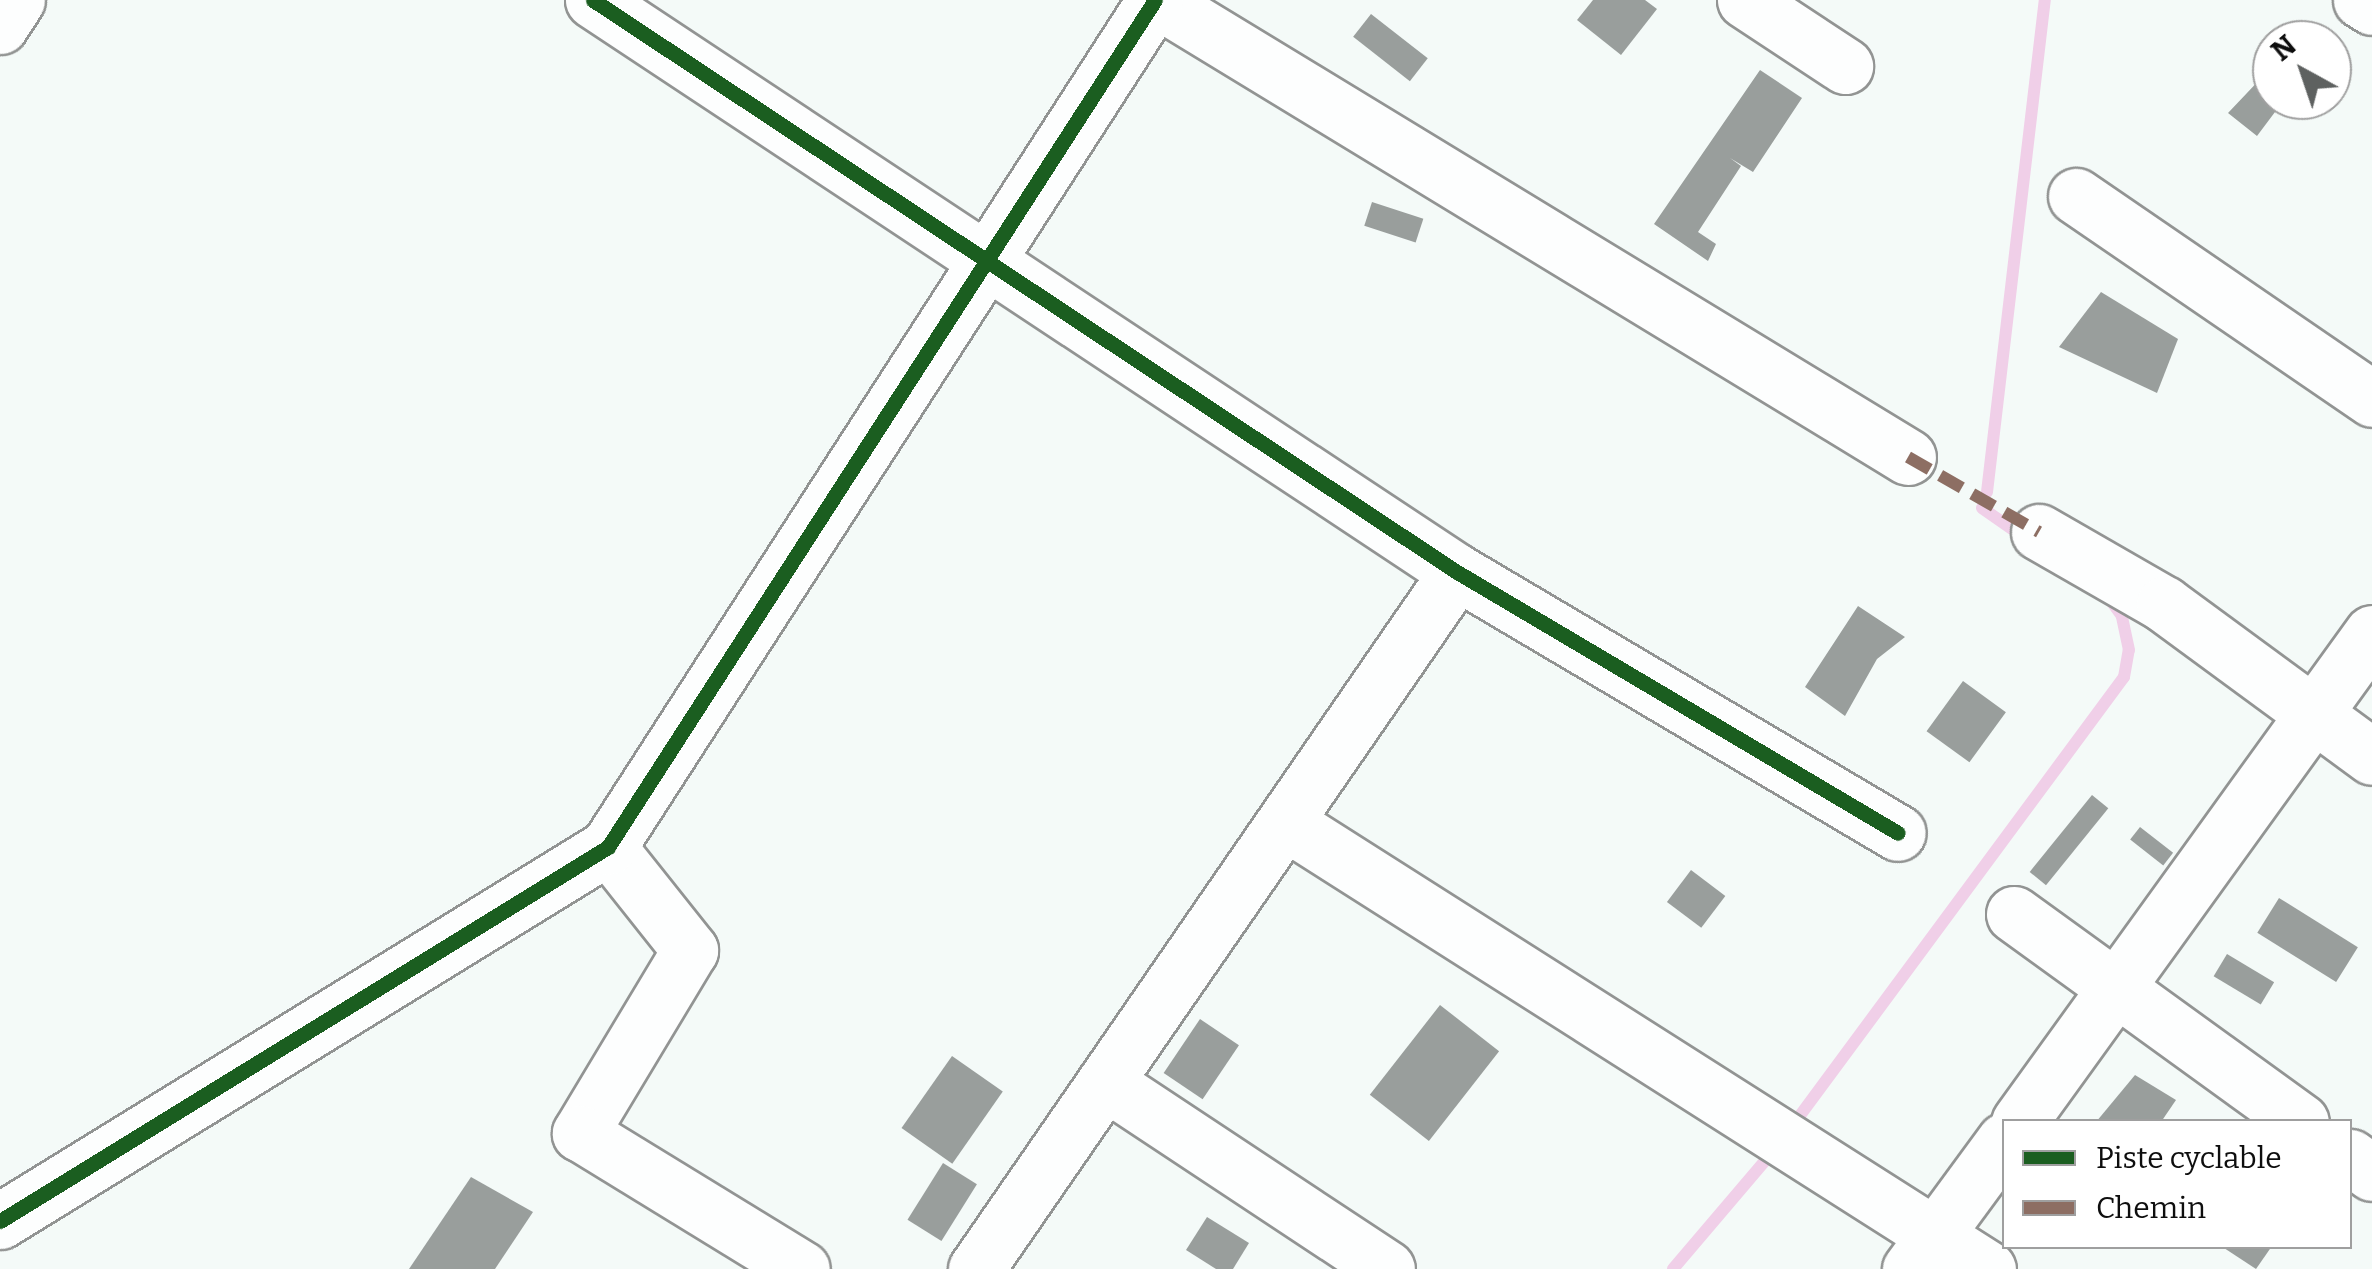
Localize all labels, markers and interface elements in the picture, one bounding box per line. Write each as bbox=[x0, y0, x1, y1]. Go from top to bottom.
north arrow bbox=[2252, 20, 2352, 120]
text: N bbox=[2265, 29, 2303, 68]
legend bbox=[2002, 1119, 2352, 1249]
text: Piste cyclable bbox=[2096, 1140, 2282, 1176]
text: Chemin bbox=[2096, 1190, 2206, 1226]

